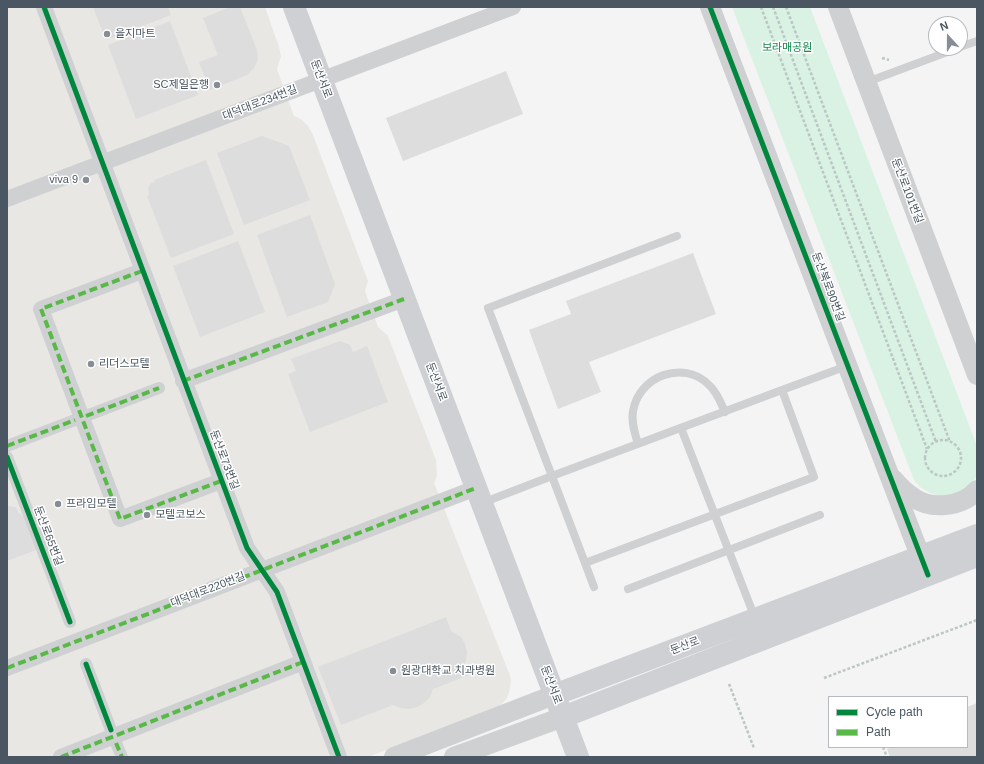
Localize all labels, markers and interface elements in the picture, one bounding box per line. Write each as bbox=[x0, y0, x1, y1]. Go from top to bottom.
north arrow bbox=[928, 16, 968, 56]
text: N bbox=[938, 19, 950, 33]
place label: 을지마트 bbox=[115, 27, 155, 41]
marker: 을지마트 bbox=[102, 29, 112, 39]
park label: 보라매공원 bbox=[762, 41, 812, 55]
street label: 둔산서로 bbox=[308, 58, 334, 100]
place label: SC제일은행 bbox=[153, 78, 209, 92]
marker: SC제일은행 bbox=[212, 80, 222, 90]
street label: 대덕대로234번길 bbox=[221, 83, 299, 123]
street label: 둔산로101번길 bbox=[888, 156, 926, 226]
place label: viva 9 bbox=[49, 173, 78, 187]
marker: viva 9 bbox=[81, 175, 91, 185]
street label: 둔산북로90번길 bbox=[809, 251, 847, 323]
place label: 리더스모텔 bbox=[99, 357, 150, 371]
marker: 리더스모텔 bbox=[86, 359, 96, 369]
street label: 둔산서로 bbox=[423, 361, 449, 403]
street label: 둔산로73번길 bbox=[207, 428, 241, 492]
place label: 프라임모텔 bbox=[66, 497, 117, 511]
marker: 프라임모텔 bbox=[53, 499, 63, 509]
street label: 둔산로65번길 bbox=[31, 504, 65, 568]
place label: 모텔코보스 bbox=[155, 508, 206, 522]
marker: 모텔코보스 bbox=[142, 510, 152, 520]
street label: 대덕대로220번길 bbox=[169, 570, 247, 610]
street label: 둔산로 bbox=[668, 634, 702, 658]
place label: 원광대학교 치과병원 bbox=[401, 664, 495, 678]
street label: 둔산서로 bbox=[538, 664, 564, 706]
marker: 원광대학교 치과병원 bbox=[388, 666, 398, 676]
legend bbox=[828, 696, 968, 748]
text: Cycle path bbox=[866, 705, 923, 719]
text: Path bbox=[866, 725, 891, 739]

